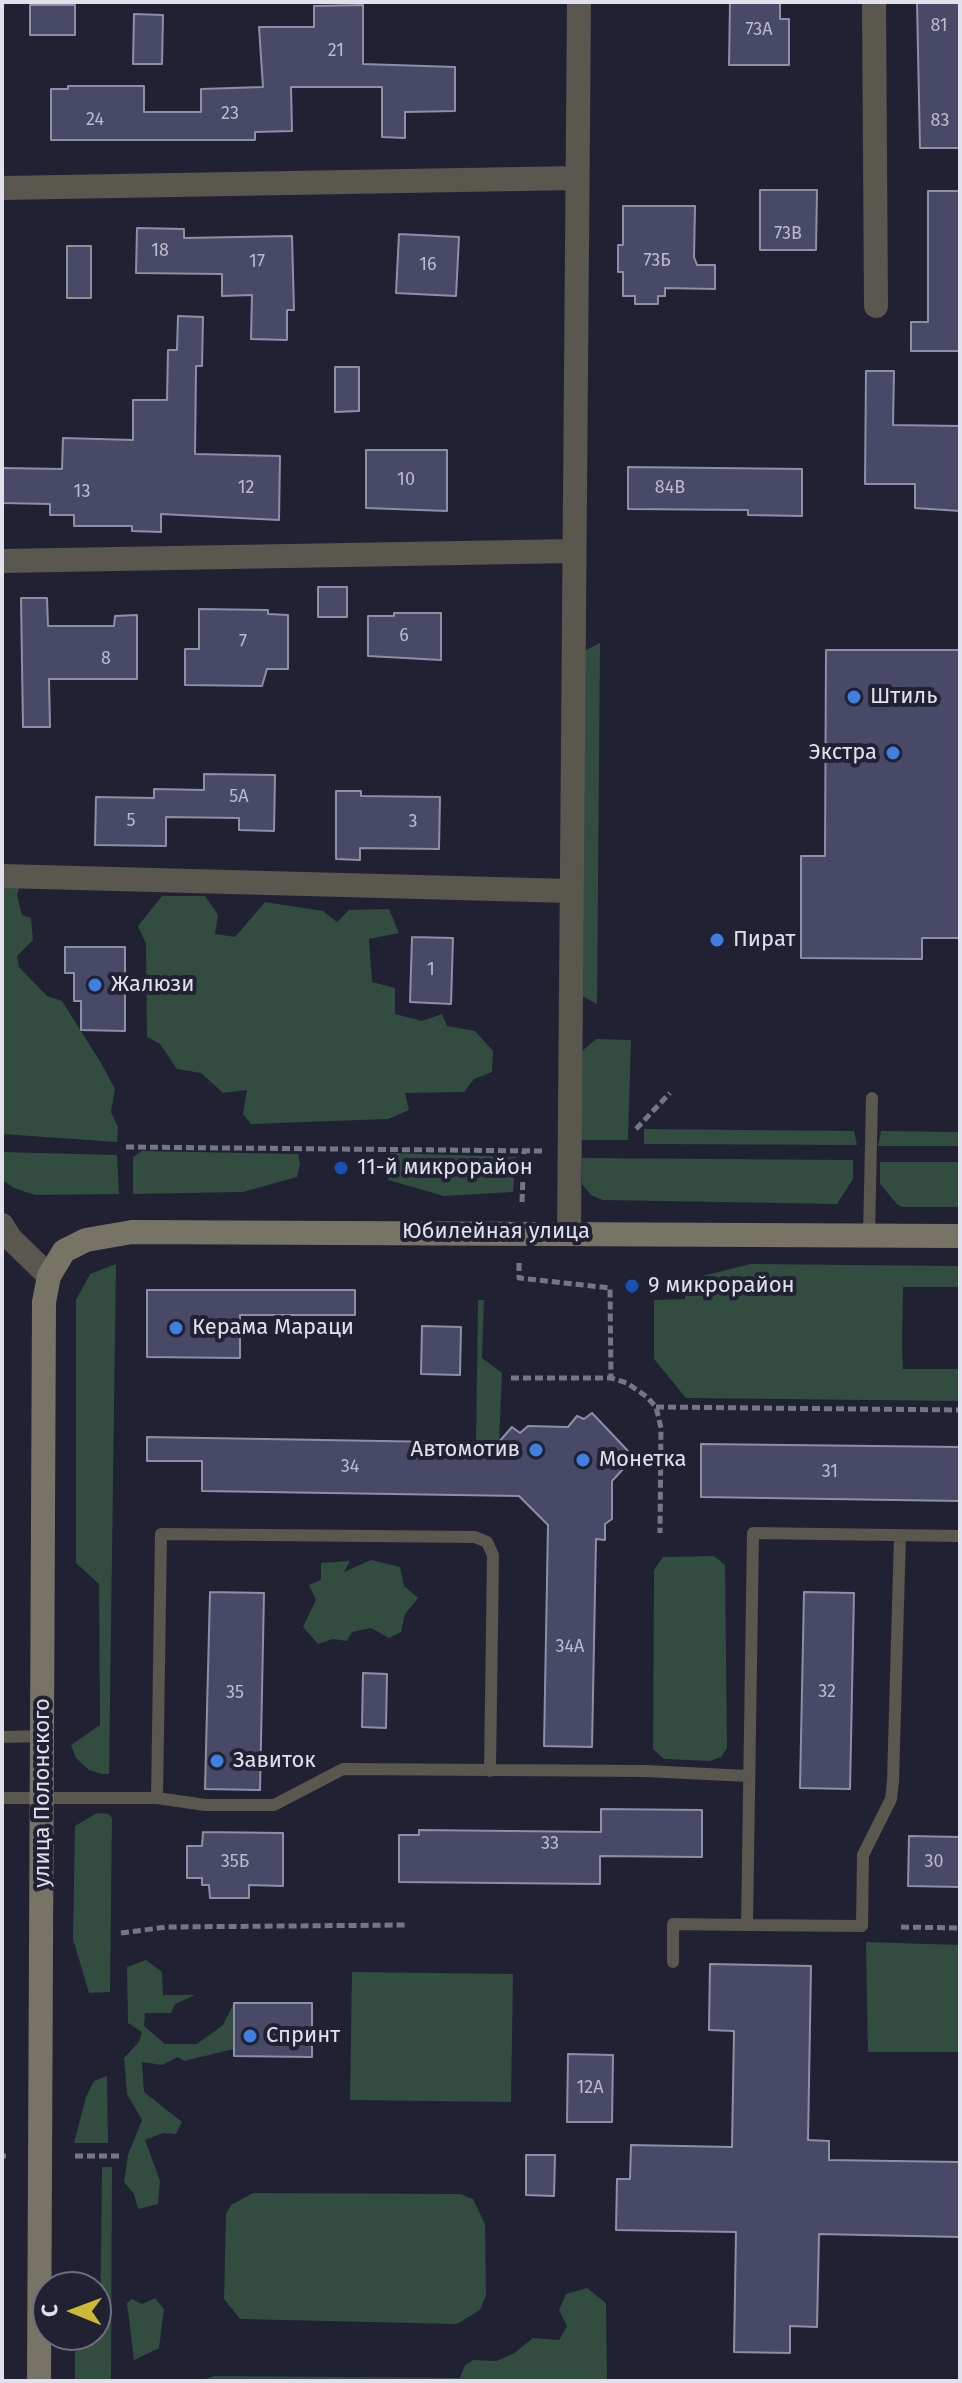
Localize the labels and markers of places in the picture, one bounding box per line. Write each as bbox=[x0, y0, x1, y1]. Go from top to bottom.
place label: Штиль bbox=[870, 684, 937, 710]
marker: Штиль bbox=[845, 688, 863, 706]
place label: Экстра bbox=[809, 740, 877, 766]
marker: Экстра bbox=[884, 744, 902, 762]
place label: Пират bbox=[733, 927, 795, 953]
marker: Пират bbox=[708, 931, 726, 949]
place label: Жалюзи bbox=[111, 972, 194, 998]
marker: Жалюзи bbox=[86, 976, 104, 994]
place label: 11-й микрорайон bbox=[357, 1155, 533, 1181]
marker: 11-й микрорайон bbox=[332, 1159, 350, 1177]
place label: 9 микрорайон bbox=[648, 1273, 795, 1299]
marker: 9 микрорайон bbox=[623, 1277, 641, 1295]
place label: Керама Мараци bbox=[192, 1315, 354, 1341]
marker: Керама Мараци bbox=[167, 1319, 185, 1337]
place label: Автомотив bbox=[411, 1437, 520, 1463]
marker: Автомотив bbox=[527, 1441, 545, 1459]
place label: Монетка bbox=[599, 1447, 686, 1473]
marker: Монетка bbox=[574, 1451, 592, 1469]
place label: Завиток bbox=[233, 1748, 316, 1774]
marker: Завиток bbox=[208, 1752, 226, 1770]
place label: Спринт bbox=[266, 2023, 340, 2049]
marker: Спринт bbox=[241, 2027, 259, 2045]

